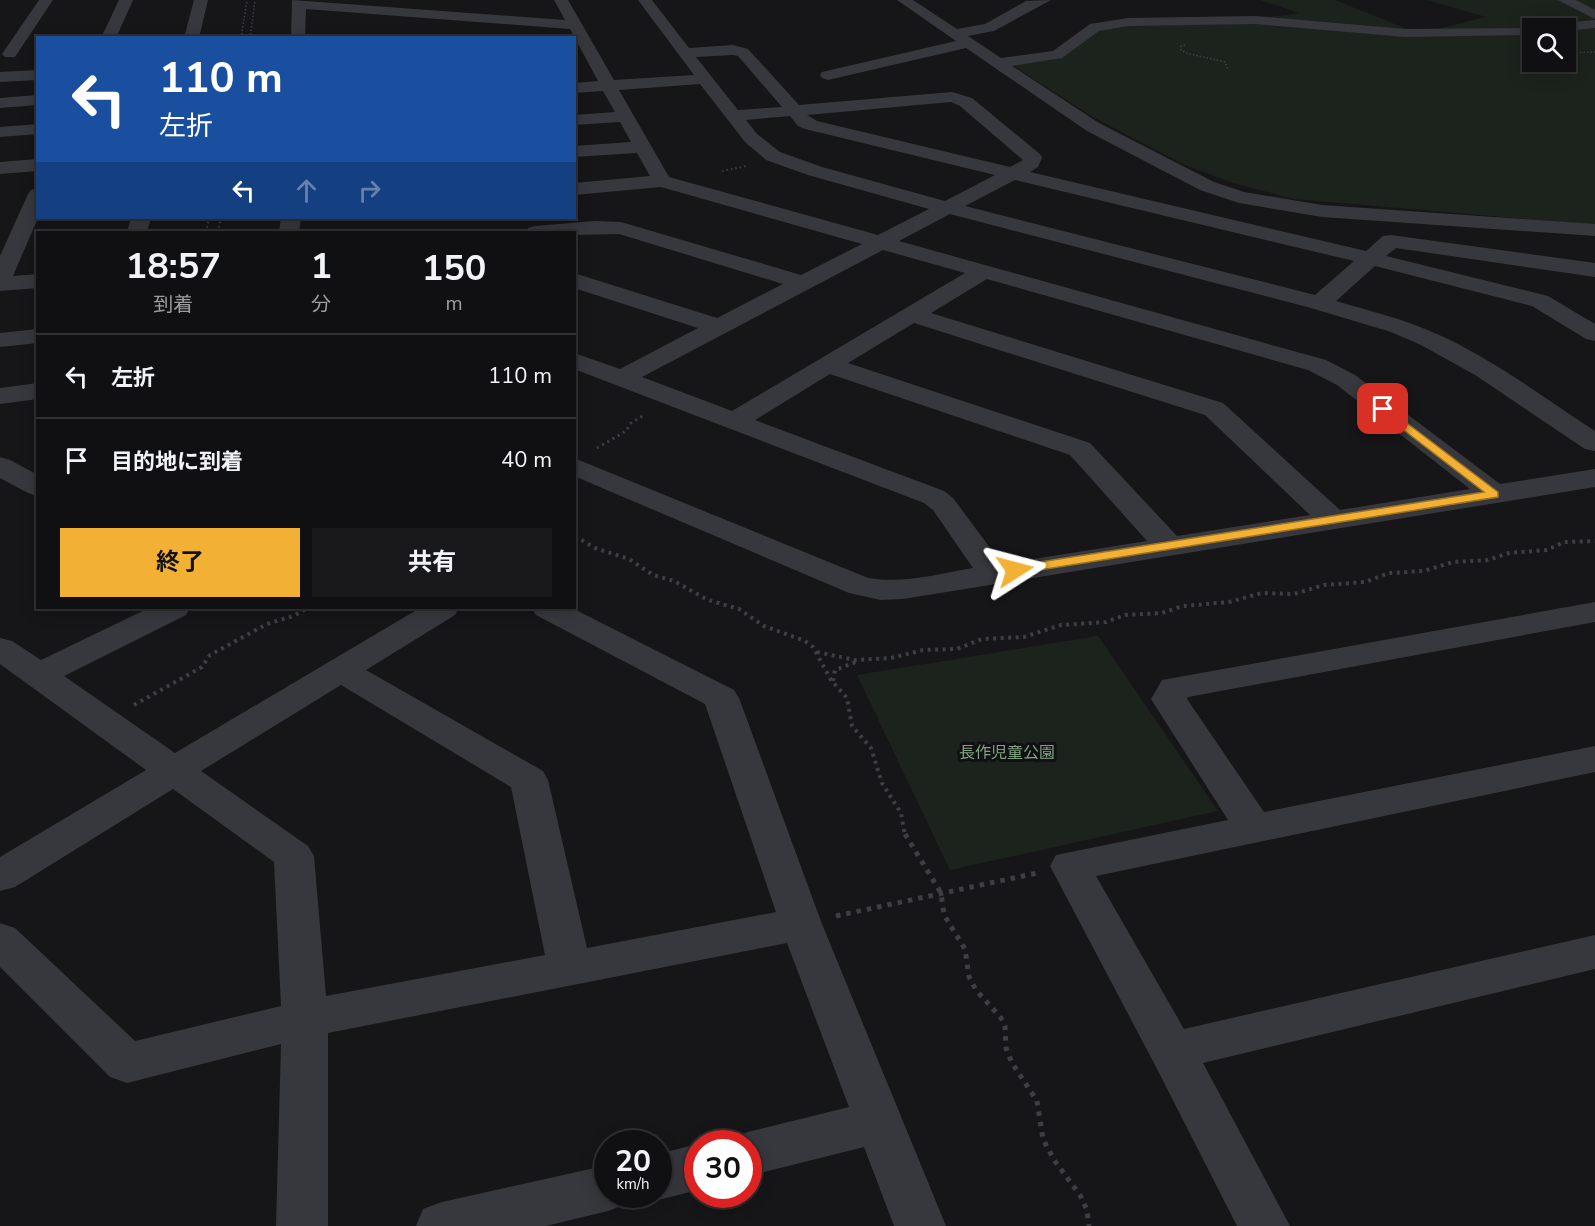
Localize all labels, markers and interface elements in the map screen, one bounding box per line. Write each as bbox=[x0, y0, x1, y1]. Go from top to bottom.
map controls bbox=[1522, 18, 1576, 72]
button: search bbox=[1522, 18, 1576, 72]
text: 110 m bbox=[159, 50, 283, 107]
icon: left bbox=[60, 60, 138, 138]
text: 左折 bbox=[159, 108, 213, 145]
icon: left bbox=[227, 174, 260, 207]
icon: ahead bbox=[290, 174, 323, 207]
icon: right bbox=[353, 174, 386, 207]
text: 18:57 bbox=[126, 242, 221, 291]
text: 1 bbox=[310, 242, 332, 291]
text: 150 bbox=[422, 244, 486, 293]
text: m bbox=[445, 290, 463, 317]
text: 到着 bbox=[153, 291, 193, 318]
text: 分 bbox=[311, 291, 331, 318]
icon: left bbox=[60, 360, 93, 393]
text: 110 m bbox=[488, 361, 552, 391]
text: 左折 bbox=[111, 363, 155, 393]
pin bbox=[1357, 383, 1408, 434]
icon: arrive bbox=[1366, 392, 1399, 425]
icon: arrive bbox=[60, 444, 93, 477]
text: 40 m bbox=[501, 445, 552, 475]
text: 目的地に到着 bbox=[111, 447, 243, 477]
button: 終了 bbox=[60, 528, 300, 597]
button: 共有 bbox=[312, 528, 552, 597]
position arrow bbox=[983, 538, 1047, 602]
park label: 長作児童公園 bbox=[959, 742, 1055, 764]
speed limit sign: 30 bbox=[684, 1130, 762, 1208]
text: 20 bbox=[615, 1141, 651, 1182]
text: km/h bbox=[616, 1174, 650, 1194]

